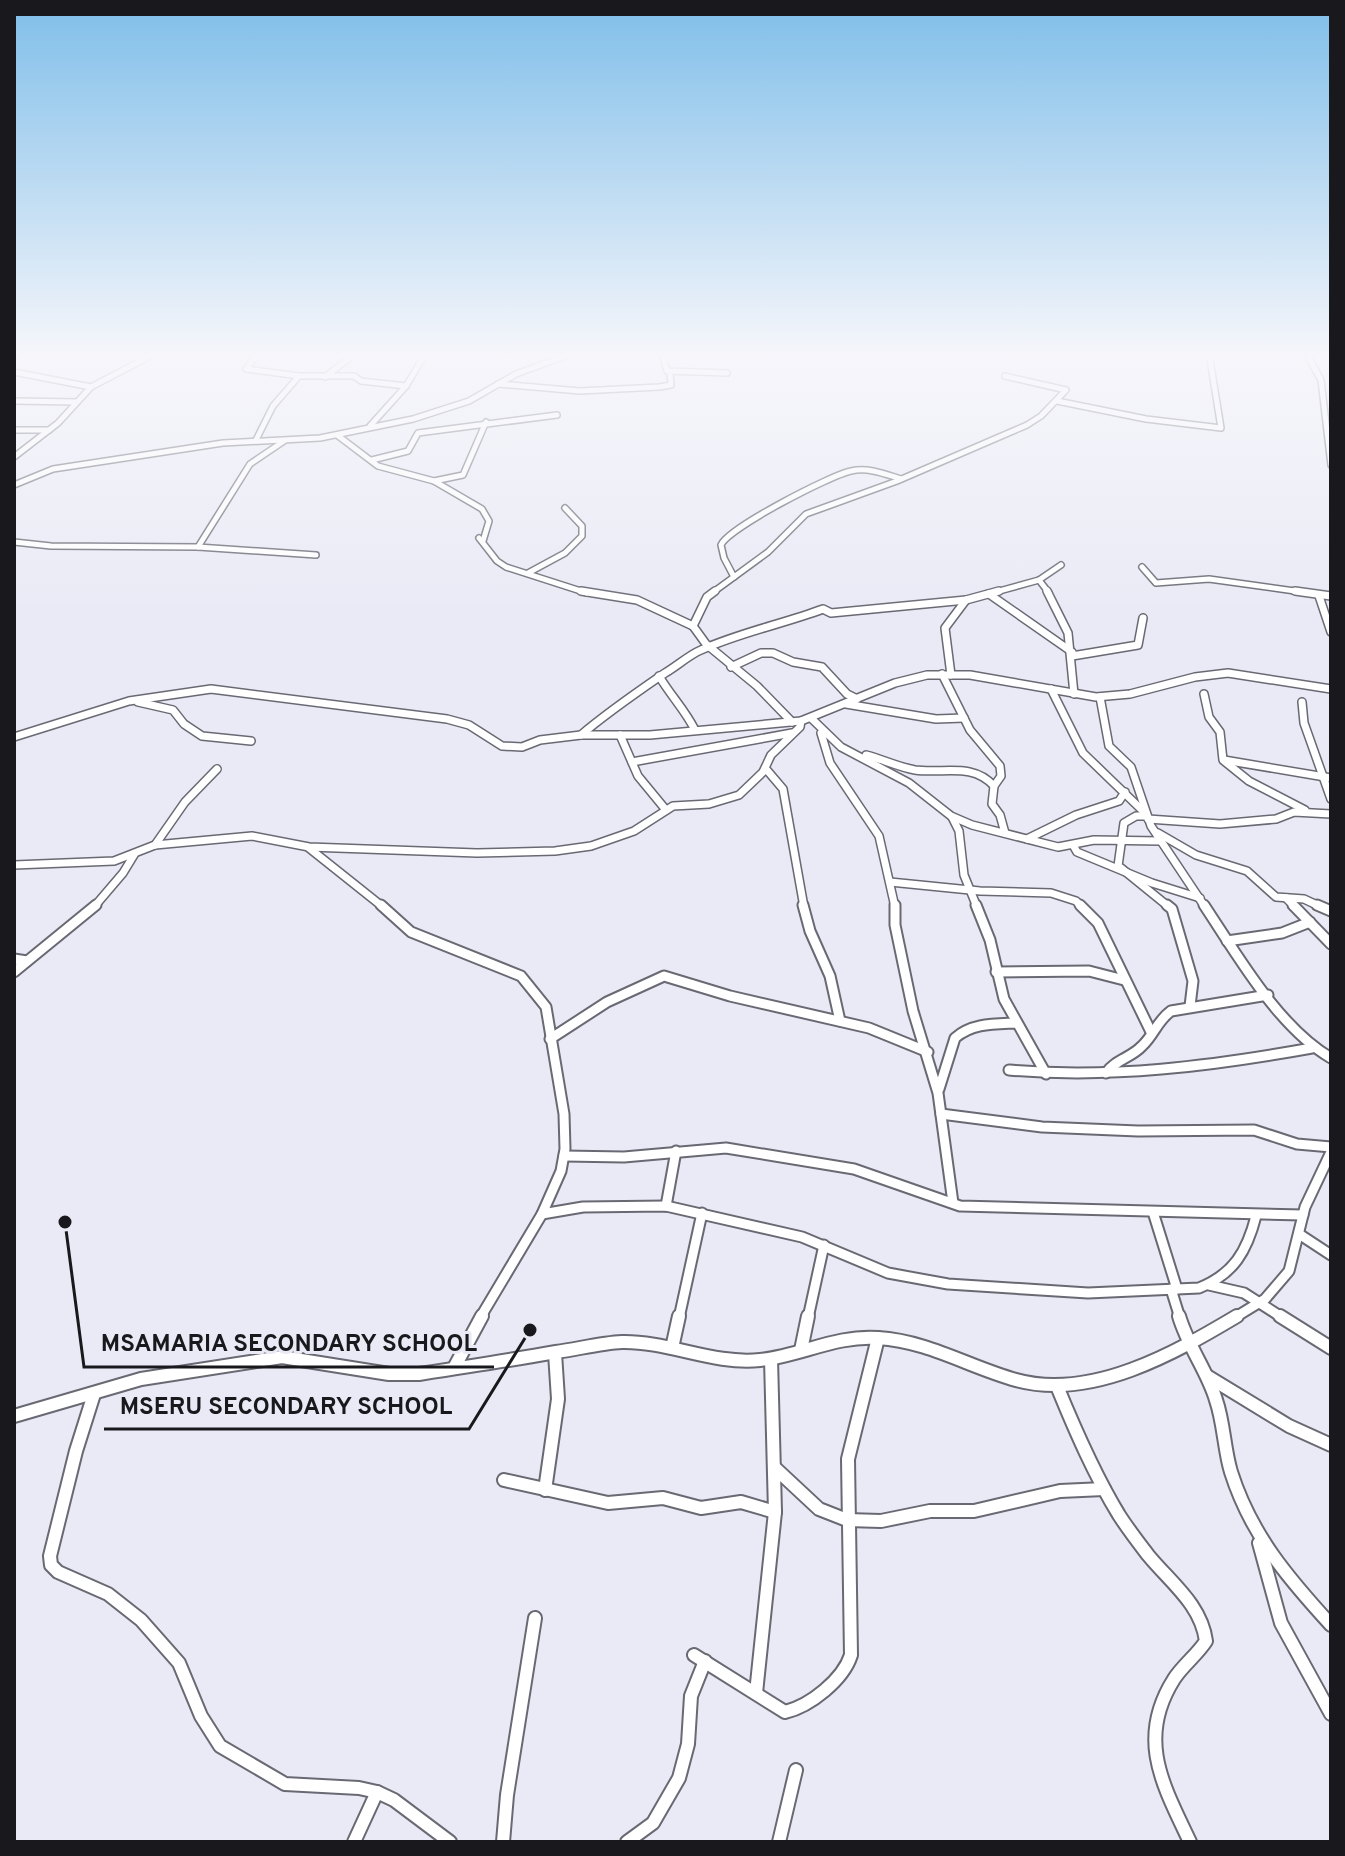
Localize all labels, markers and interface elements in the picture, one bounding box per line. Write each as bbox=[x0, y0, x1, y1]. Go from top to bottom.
callout: MSAMARIA SECONDARY SCHOOL bbox=[84, 1319, 494, 1367]
text: MSAMARIA SECONDARY SCHOOL bbox=[101, 1330, 478, 1360]
callout: MSERU SECONDARY SCHOOL bbox=[104, 1381, 469, 1429]
text: MSERU SECONDARY SCHOOL bbox=[120, 1393, 453, 1423]

